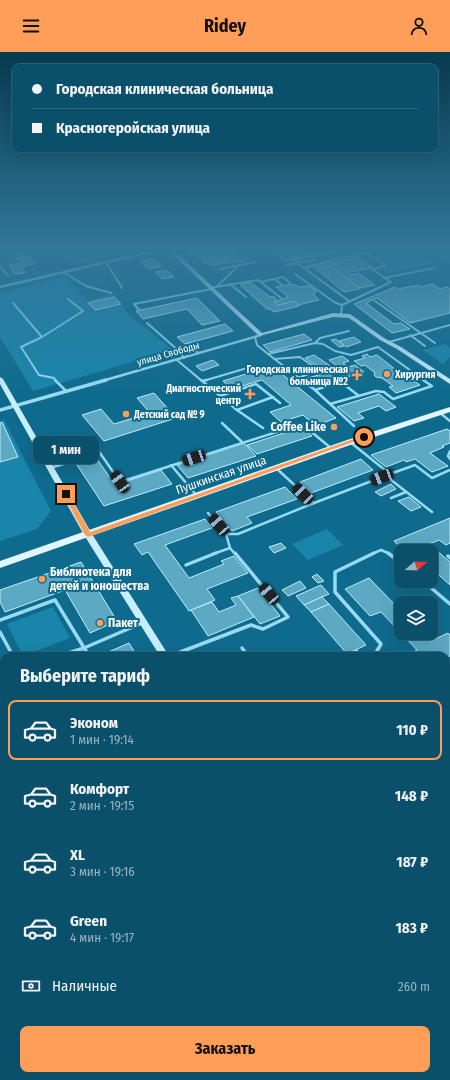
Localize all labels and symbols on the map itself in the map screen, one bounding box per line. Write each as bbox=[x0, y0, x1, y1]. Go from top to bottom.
street label: улица Свободы bbox=[136, 339, 201, 369]
place label: Городская клиническая больница №2 bbox=[247, 364, 348, 388]
marker: Городская клиническая больница №2 bbox=[351, 369, 363, 381]
marker: Хирургия bbox=[382, 369, 392, 379]
place label: Хирургия bbox=[394, 369, 436, 381]
place label: Диагностический центр bbox=[165, 383, 242, 407]
marker: Диагностический центр bbox=[244, 388, 256, 400]
marker: Детский сад № 9 bbox=[121, 409, 131, 419]
place label: Детский сад № 9 bbox=[133, 409, 205, 421]
place label: Coffee Like bbox=[270, 420, 326, 434]
marker: Coffee Like bbox=[329, 422, 339, 432]
route start bbox=[355, 428, 373, 446]
callout: 1 мин bbox=[33, 436, 99, 464]
car bbox=[181, 449, 207, 467]
street label: Пушкинская улица bbox=[174, 453, 268, 497]
car bbox=[369, 467, 395, 487]
car bbox=[108, 469, 132, 495]
car bbox=[290, 481, 316, 507]
route end bbox=[57, 485, 75, 503]
car bbox=[207, 512, 231, 538]
north arrow bbox=[394, 544, 438, 588]
place label: Библиотека для детей и юношества bbox=[49, 565, 149, 593]
marker: Библиотека для детей и юношества bbox=[37, 574, 47, 584]
car bbox=[257, 581, 281, 607]
place label: Пакет bbox=[108, 616, 139, 630]
marker: Пакет bbox=[95, 618, 105, 628]

